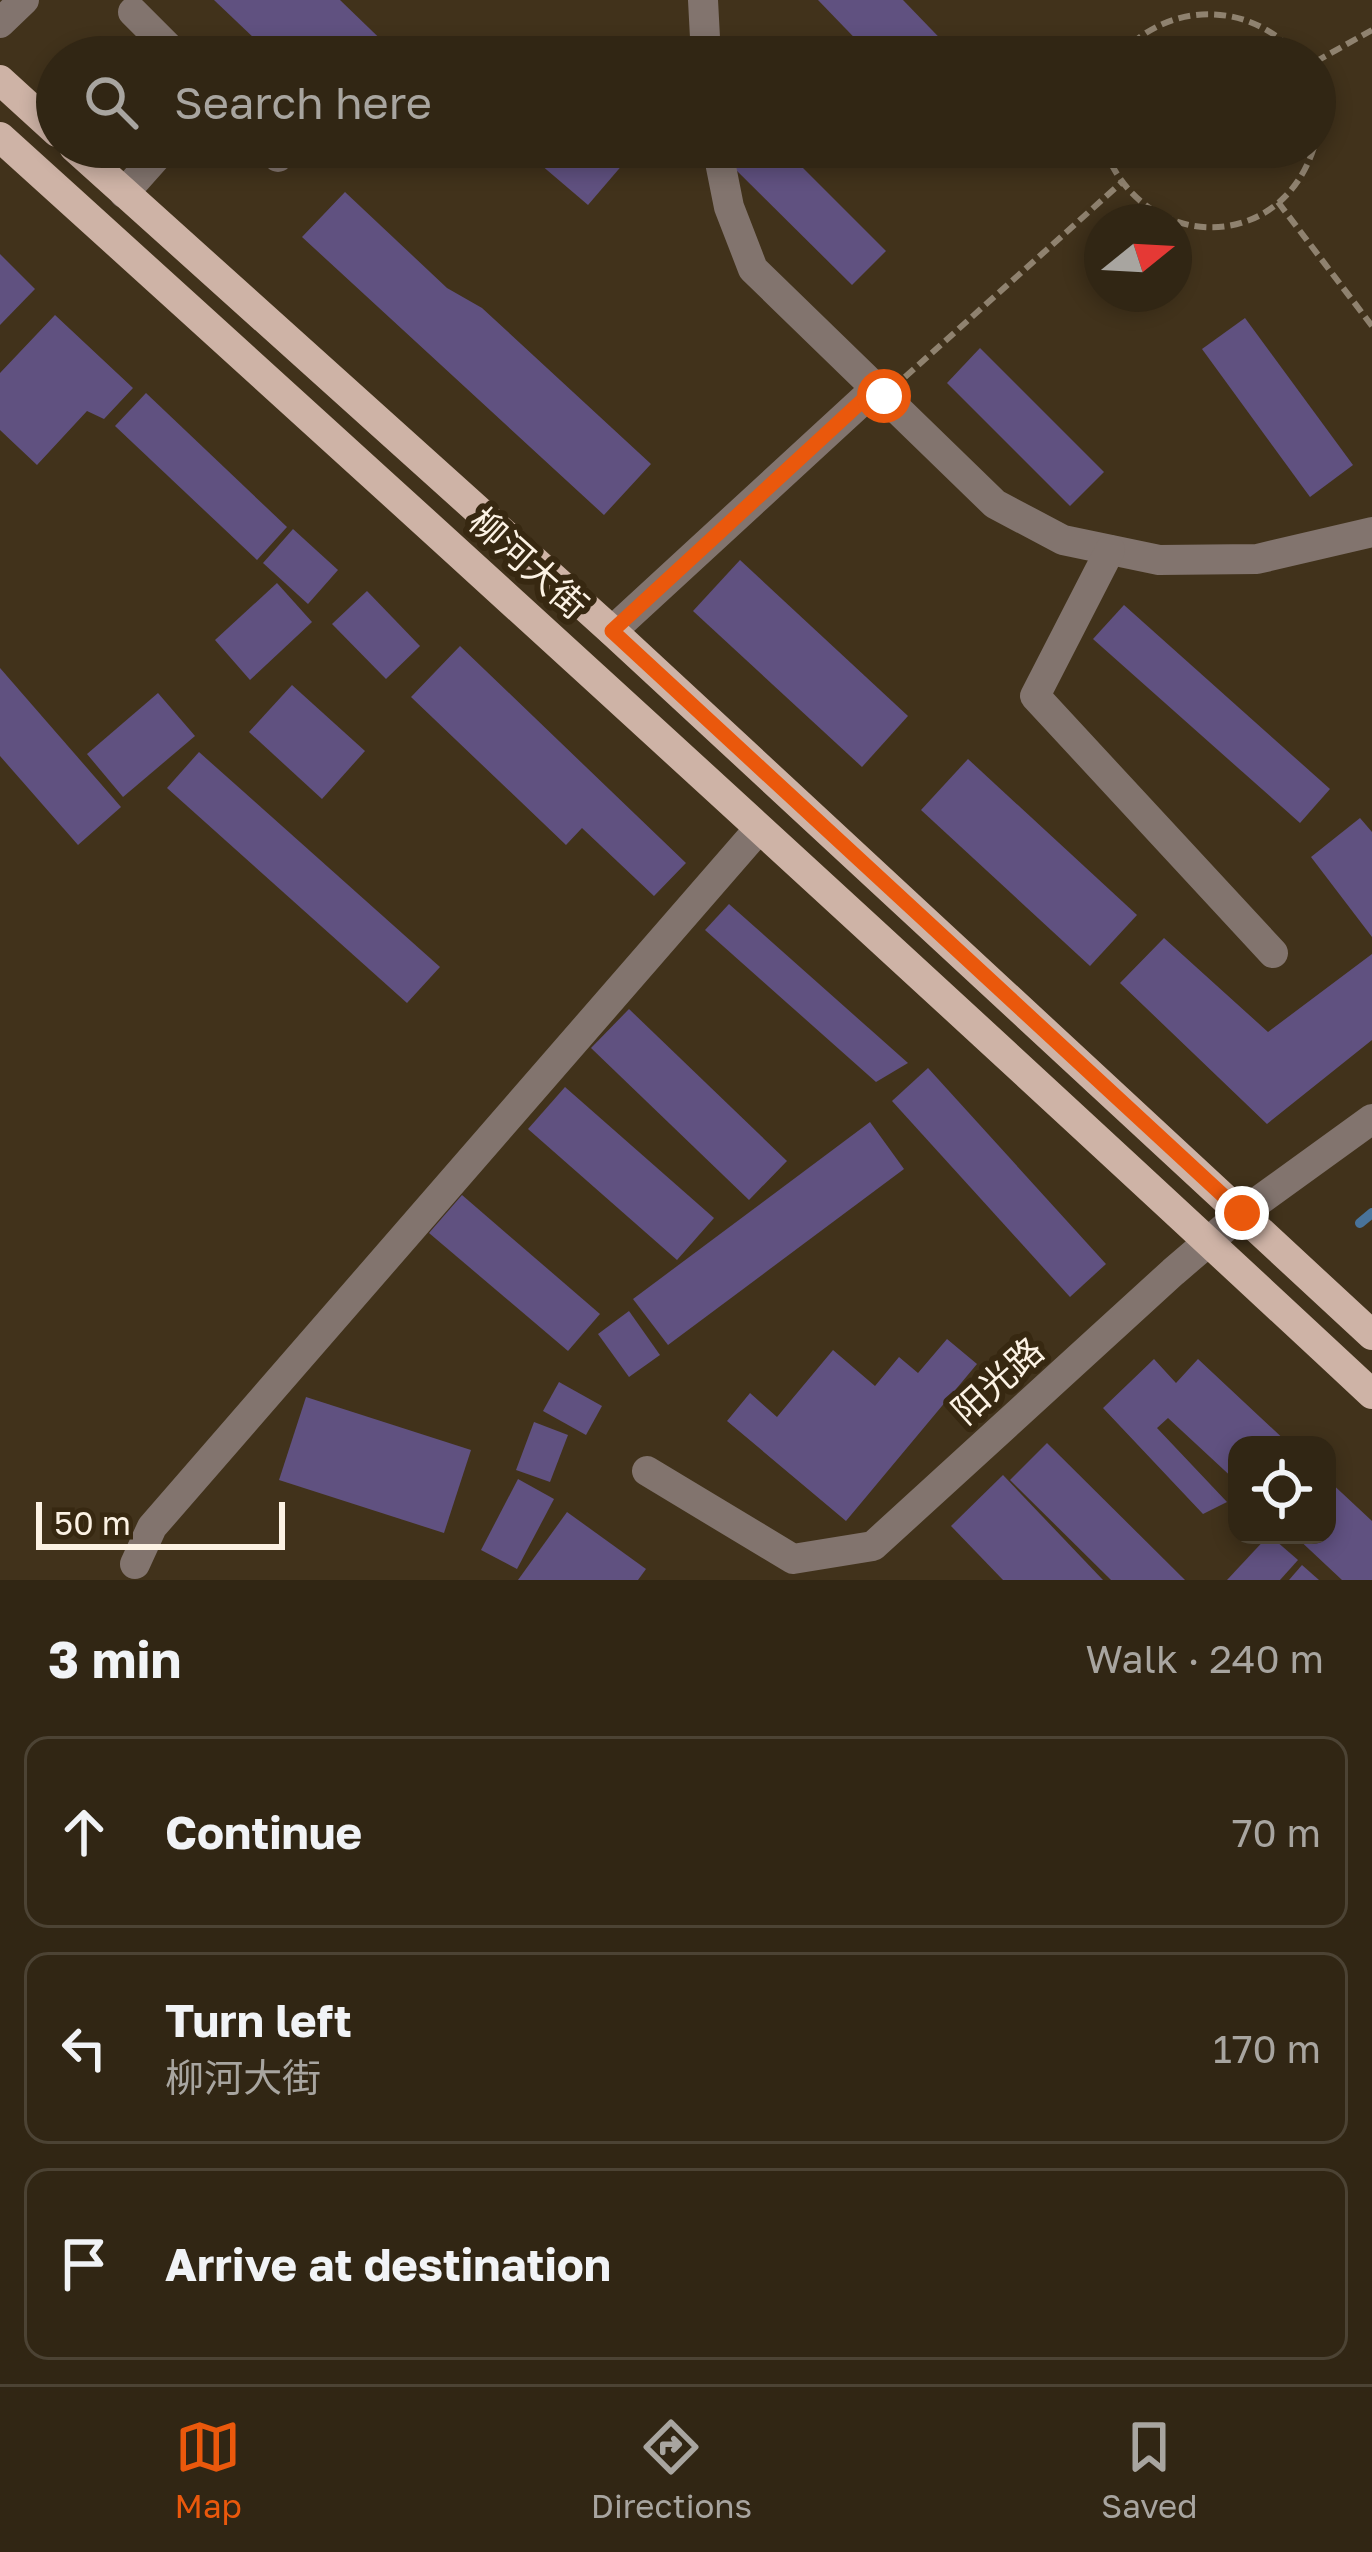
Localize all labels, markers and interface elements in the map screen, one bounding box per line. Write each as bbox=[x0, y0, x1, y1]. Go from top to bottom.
search box bbox=[36, 36, 1336, 168]
icon: search bbox=[78, 69, 144, 135]
text: Search here bbox=[174, 75, 432, 129]
north arrow bbox=[1084, 204, 1192, 312]
route start bbox=[857, 369, 911, 423]
street label: 柳河大街 bbox=[461, 499, 597, 627]
route end bbox=[1215, 1186, 1269, 1240]
street label: 阳光路 bbox=[942, 1328, 1052, 1432]
map controls bbox=[1228, 1436, 1336, 1544]
button: locate bbox=[1228, 1436, 1336, 1544]
scale bar bbox=[36, 1496, 285, 1549]
text: 50 m bbox=[54, 1503, 131, 1542]
text: 3 min bbox=[48, 1628, 181, 1689]
text: Walk · 240 m bbox=[1086, 1635, 1324, 1682]
icon: ahead bbox=[51, 1799, 117, 1865]
text: Continue bbox=[165, 1805, 362, 1859]
text: 70 m bbox=[1232, 1809, 1321, 1856]
text: Turn left bbox=[165, 1993, 352, 2047]
icon: left bbox=[51, 2015, 117, 2081]
text: 170 m bbox=[1213, 2025, 1321, 2072]
text: 柳河大街 bbox=[165, 2054, 321, 2101]
icon: arrive bbox=[51, 2231, 117, 2297]
text: Arrive at destination bbox=[165, 2237, 611, 2291]
tab: Map bbox=[175, 2414, 242, 2525]
tab: Directions bbox=[591, 2414, 752, 2525]
tab: Saved bbox=[1101, 2414, 1197, 2525]

